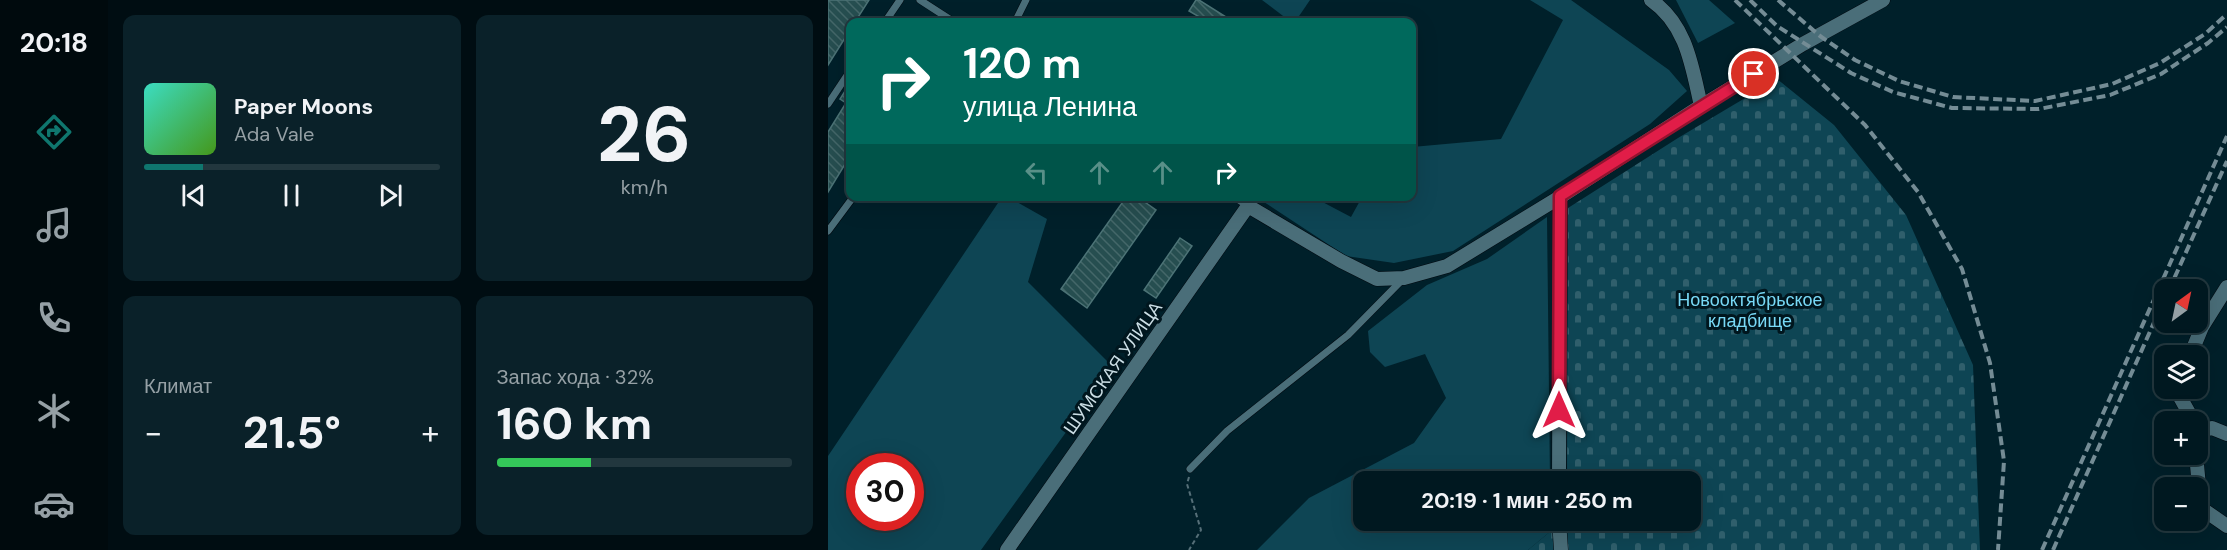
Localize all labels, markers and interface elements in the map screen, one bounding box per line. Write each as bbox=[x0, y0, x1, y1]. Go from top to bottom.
text: 20:18 bbox=[20, 25, 88, 60]
text: 120 m bbox=[963, 36, 1081, 91]
icon: right bbox=[864, 42, 942, 120]
pin bbox=[1728, 48, 1779, 99]
icon: arrive bbox=[1737, 57, 1770, 90]
text: 26 bbox=[597, 84, 691, 185]
text: улица Ленина bbox=[963, 89, 1137, 124]
text: Paper Moons bbox=[234, 92, 373, 121]
icon: directions bbox=[33, 111, 75, 153]
text: Ada Vale bbox=[234, 121, 314, 147]
icon: left bbox=[1020, 156, 1053, 189]
icon: ahead bbox=[1083, 156, 1116, 189]
icon: ahead bbox=[1146, 156, 1179, 189]
icon: right bbox=[1209, 156, 1242, 189]
text: km/h bbox=[621, 174, 668, 200]
icon: previous bbox=[177, 179, 210, 212]
icon: pause bbox=[275, 179, 308, 212]
icon: next bbox=[374, 179, 407, 212]
icon: music bbox=[33, 204, 75, 246]
north arrow bbox=[2154, 279, 2208, 333]
map controls bbox=[2154, 279, 2208, 531]
park label: Новооктябрьское кладбище bbox=[1677, 288, 1823, 333]
icon: phone bbox=[33, 297, 75, 339]
street label: ШУМСКАЯ УЛИЦА bbox=[1058, 297, 1168, 439]
button: layers bbox=[2154, 345, 2208, 399]
text: Запас хода · 32% bbox=[497, 364, 654, 390]
text: Климат bbox=[144, 373, 212, 399]
position arrow bbox=[1527, 378, 1591, 442]
icon: climate bbox=[33, 390, 75, 432]
text: 160 km bbox=[497, 394, 652, 453]
text: 21.5° bbox=[243, 403, 341, 462]
text: − bbox=[144, 411, 162, 454]
text: + bbox=[421, 411, 439, 454]
button: + bbox=[2154, 411, 2208, 465]
speed limit sign: 30 bbox=[846, 453, 924, 531]
button: − bbox=[2154, 477, 2208, 531]
icon: car bbox=[33, 483, 75, 525]
text: 20:19 · 1 мин · 250 m bbox=[1421, 486, 1633, 515]

